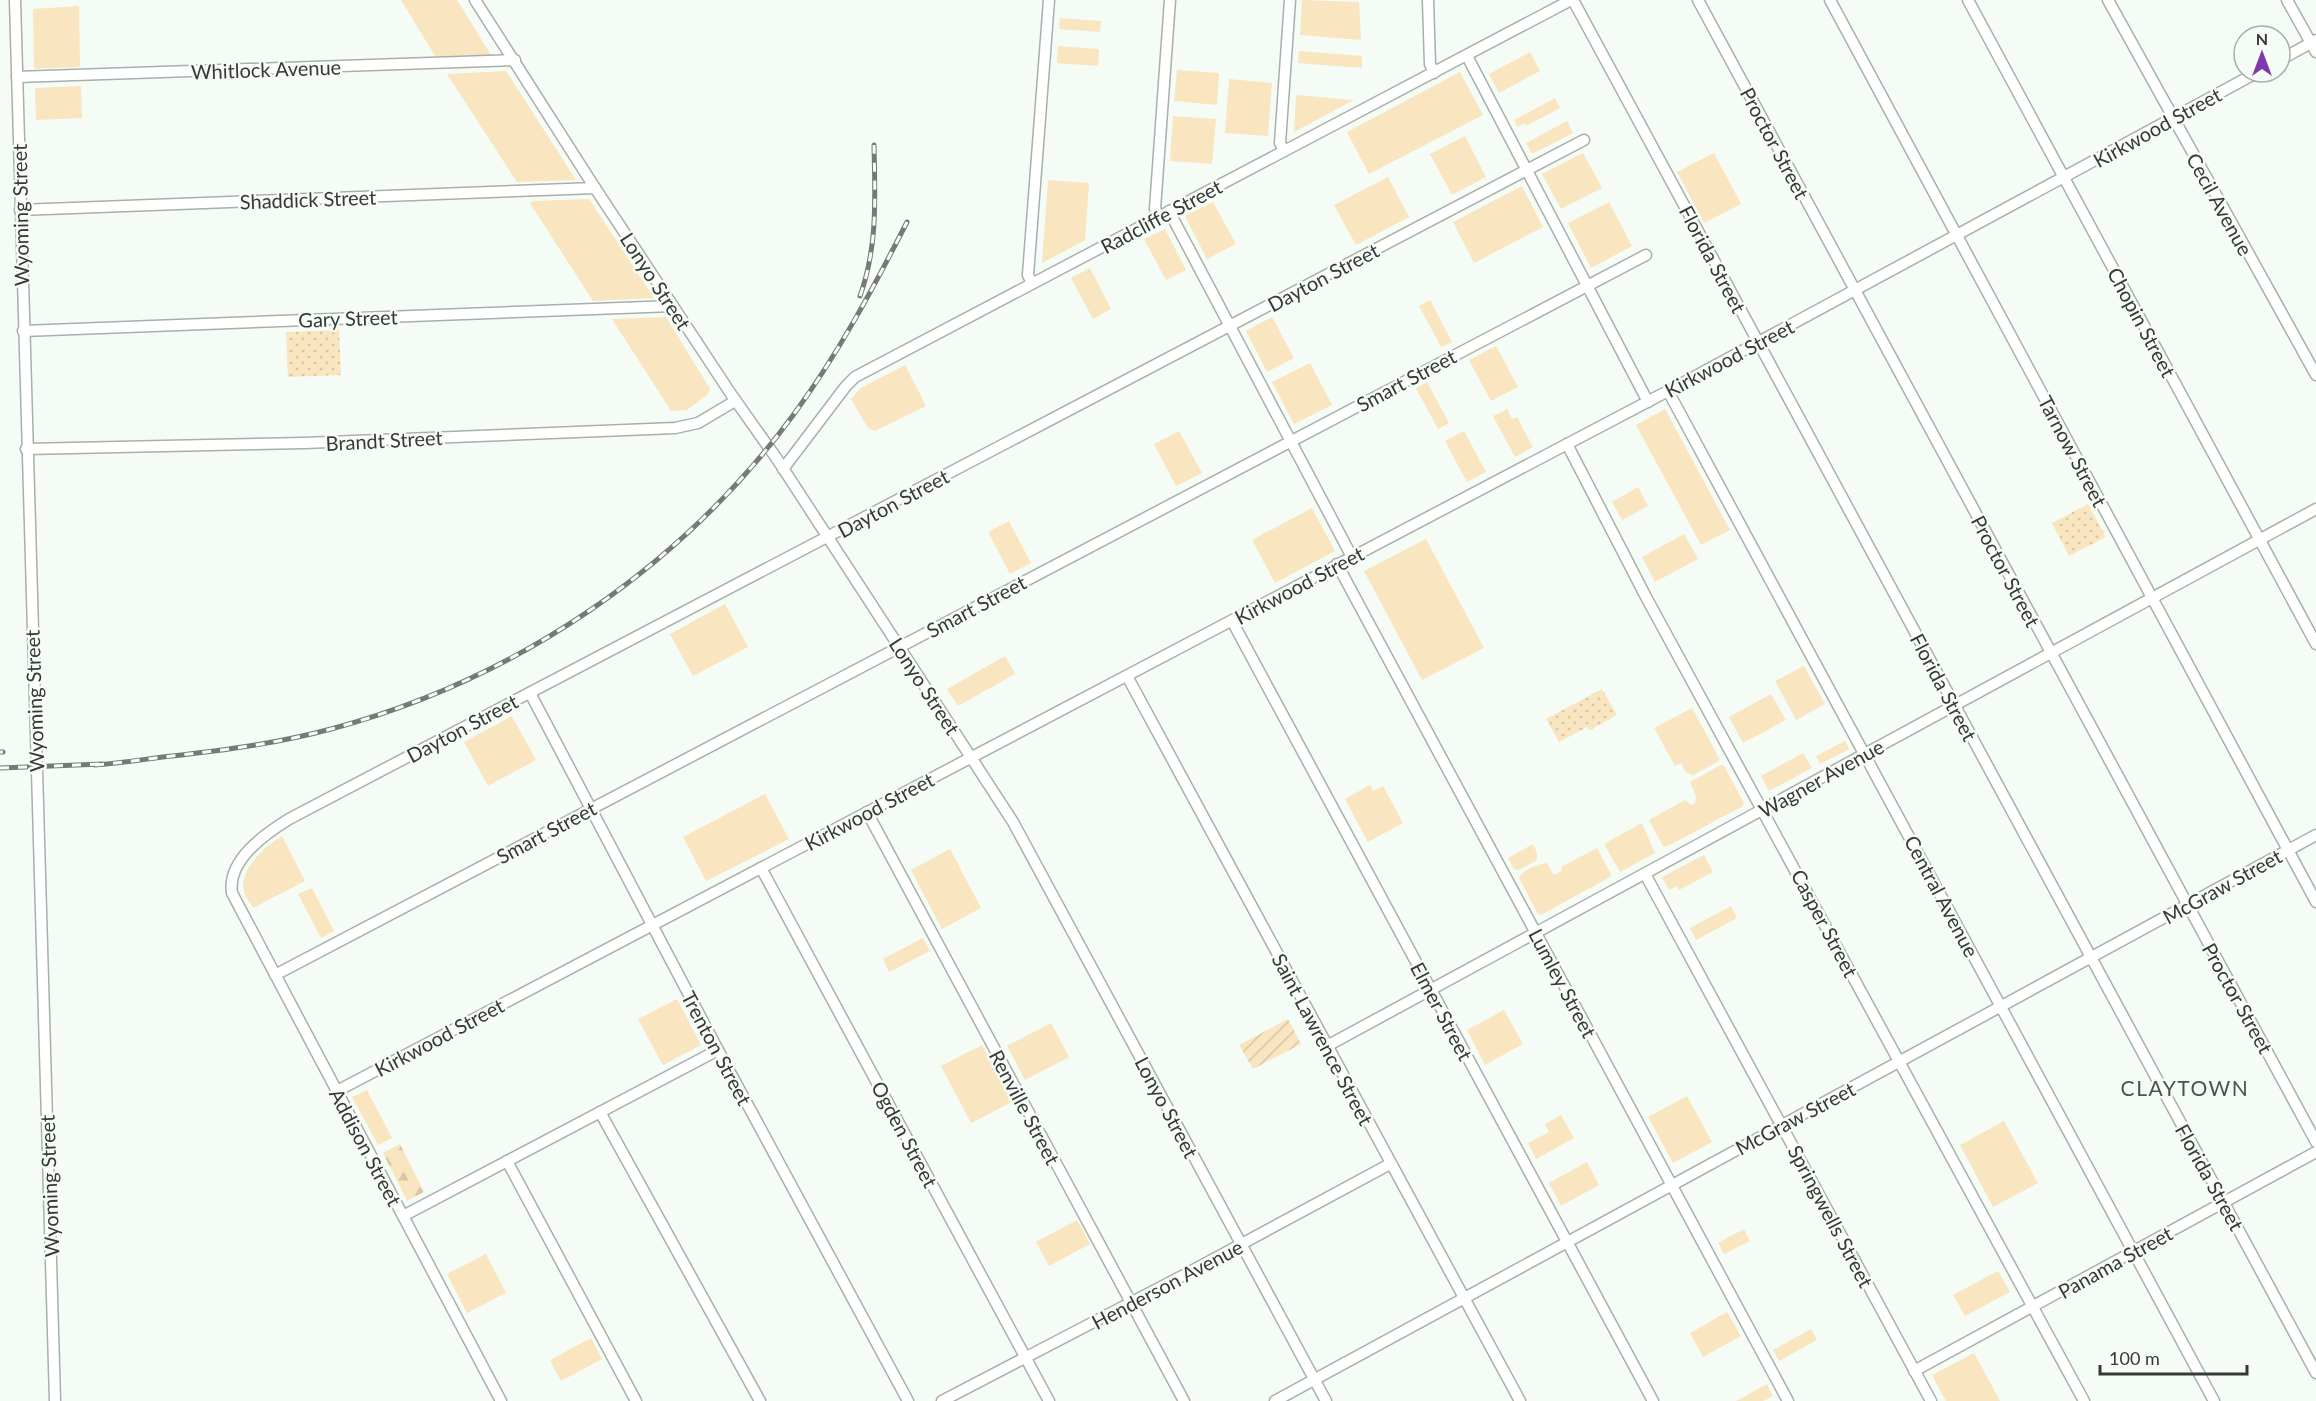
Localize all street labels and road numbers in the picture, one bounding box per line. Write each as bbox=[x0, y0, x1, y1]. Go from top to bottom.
street label: Whitlock Avenue bbox=[191, 54, 341, 84]
street label: Kirkwood Street bbox=[2089, 82, 2225, 172]
street label: Proctor Street bbox=[1736, 83, 1814, 203]
street label: Wyoming Street bbox=[7, 144, 33, 286]
street label: Cecil Avenue bbox=[2182, 149, 2258, 259]
street label: Radcliffe Street bbox=[1096, 174, 1226, 258]
street label: Shaddick Street bbox=[239, 185, 377, 213]
street label: Florida Street bbox=[1675, 201, 1751, 317]
street label: Lonyo Street bbox=[616, 228, 696, 334]
street label: Dayton Street bbox=[1263, 238, 1383, 316]
street label: Chopin Street bbox=[2103, 263, 2181, 381]
street label: Gary Street bbox=[298, 304, 398, 332]
street label: Kirkwood Street bbox=[1660, 314, 1798, 402]
street label: Smart Street bbox=[1352, 344, 1460, 416]
street label: Tarnow Street bbox=[2034, 391, 2112, 511]
street label: Brandt Street bbox=[325, 425, 443, 455]
street label: Dayton Street bbox=[833, 464, 953, 542]
street label: Proctor Street bbox=[1967, 511, 2045, 631]
street label: Kirkwood Street bbox=[1230, 541, 1368, 629]
street label: Smart Street bbox=[922, 570, 1030, 642]
street label: Wyoming Street bbox=[20, 629, 48, 773]
street label: Florida Street bbox=[1906, 629, 1982, 745]
street label: Lonyo Street bbox=[885, 633, 965, 739]
street label: Dayton Street bbox=[402, 689, 522, 767]
street label: Wagner Avenue bbox=[1754, 734, 1888, 822]
street label: Kirkwood Street bbox=[800, 767, 938, 855]
street label: Smart Street bbox=[492, 796, 600, 868]
street label: Central Avenue bbox=[1900, 831, 1984, 961]
street label: McGraw Street bbox=[2158, 843, 2286, 929]
street label: Casper Street bbox=[1787, 865, 1863, 981]
street label: Lumley Street bbox=[1524, 924, 1602, 1042]
street label: Proctor Street bbox=[2198, 939, 2278, 1057]
street label: Saint Lawrence Street bbox=[1268, 949, 1378, 1129]
street label: Elmer Street bbox=[1406, 958, 1478, 1064]
street label: Trenton Street bbox=[677, 987, 757, 1109]
street label: Kirkwood Street bbox=[370, 993, 508, 1081]
street label: Renville Street bbox=[985, 1046, 1065, 1168]
street label: Lonyo Street bbox=[1130, 1052, 1204, 1162]
street label: McGraw Street bbox=[1731, 1076, 1859, 1160]
street label: Ogden Street bbox=[867, 1077, 943, 1191]
street label: Addison Street bbox=[325, 1084, 407, 1210]
street label: Wyoming Street bbox=[35, 1114, 63, 1258]
street label: Florida Street bbox=[2171, 1119, 2249, 1235]
street label: Springwells Street bbox=[1783, 1141, 1879, 1291]
street label: Panama Street bbox=[2054, 1221, 2176, 1303]
street label: Henderson Avenue bbox=[1087, 1234, 1247, 1334]

